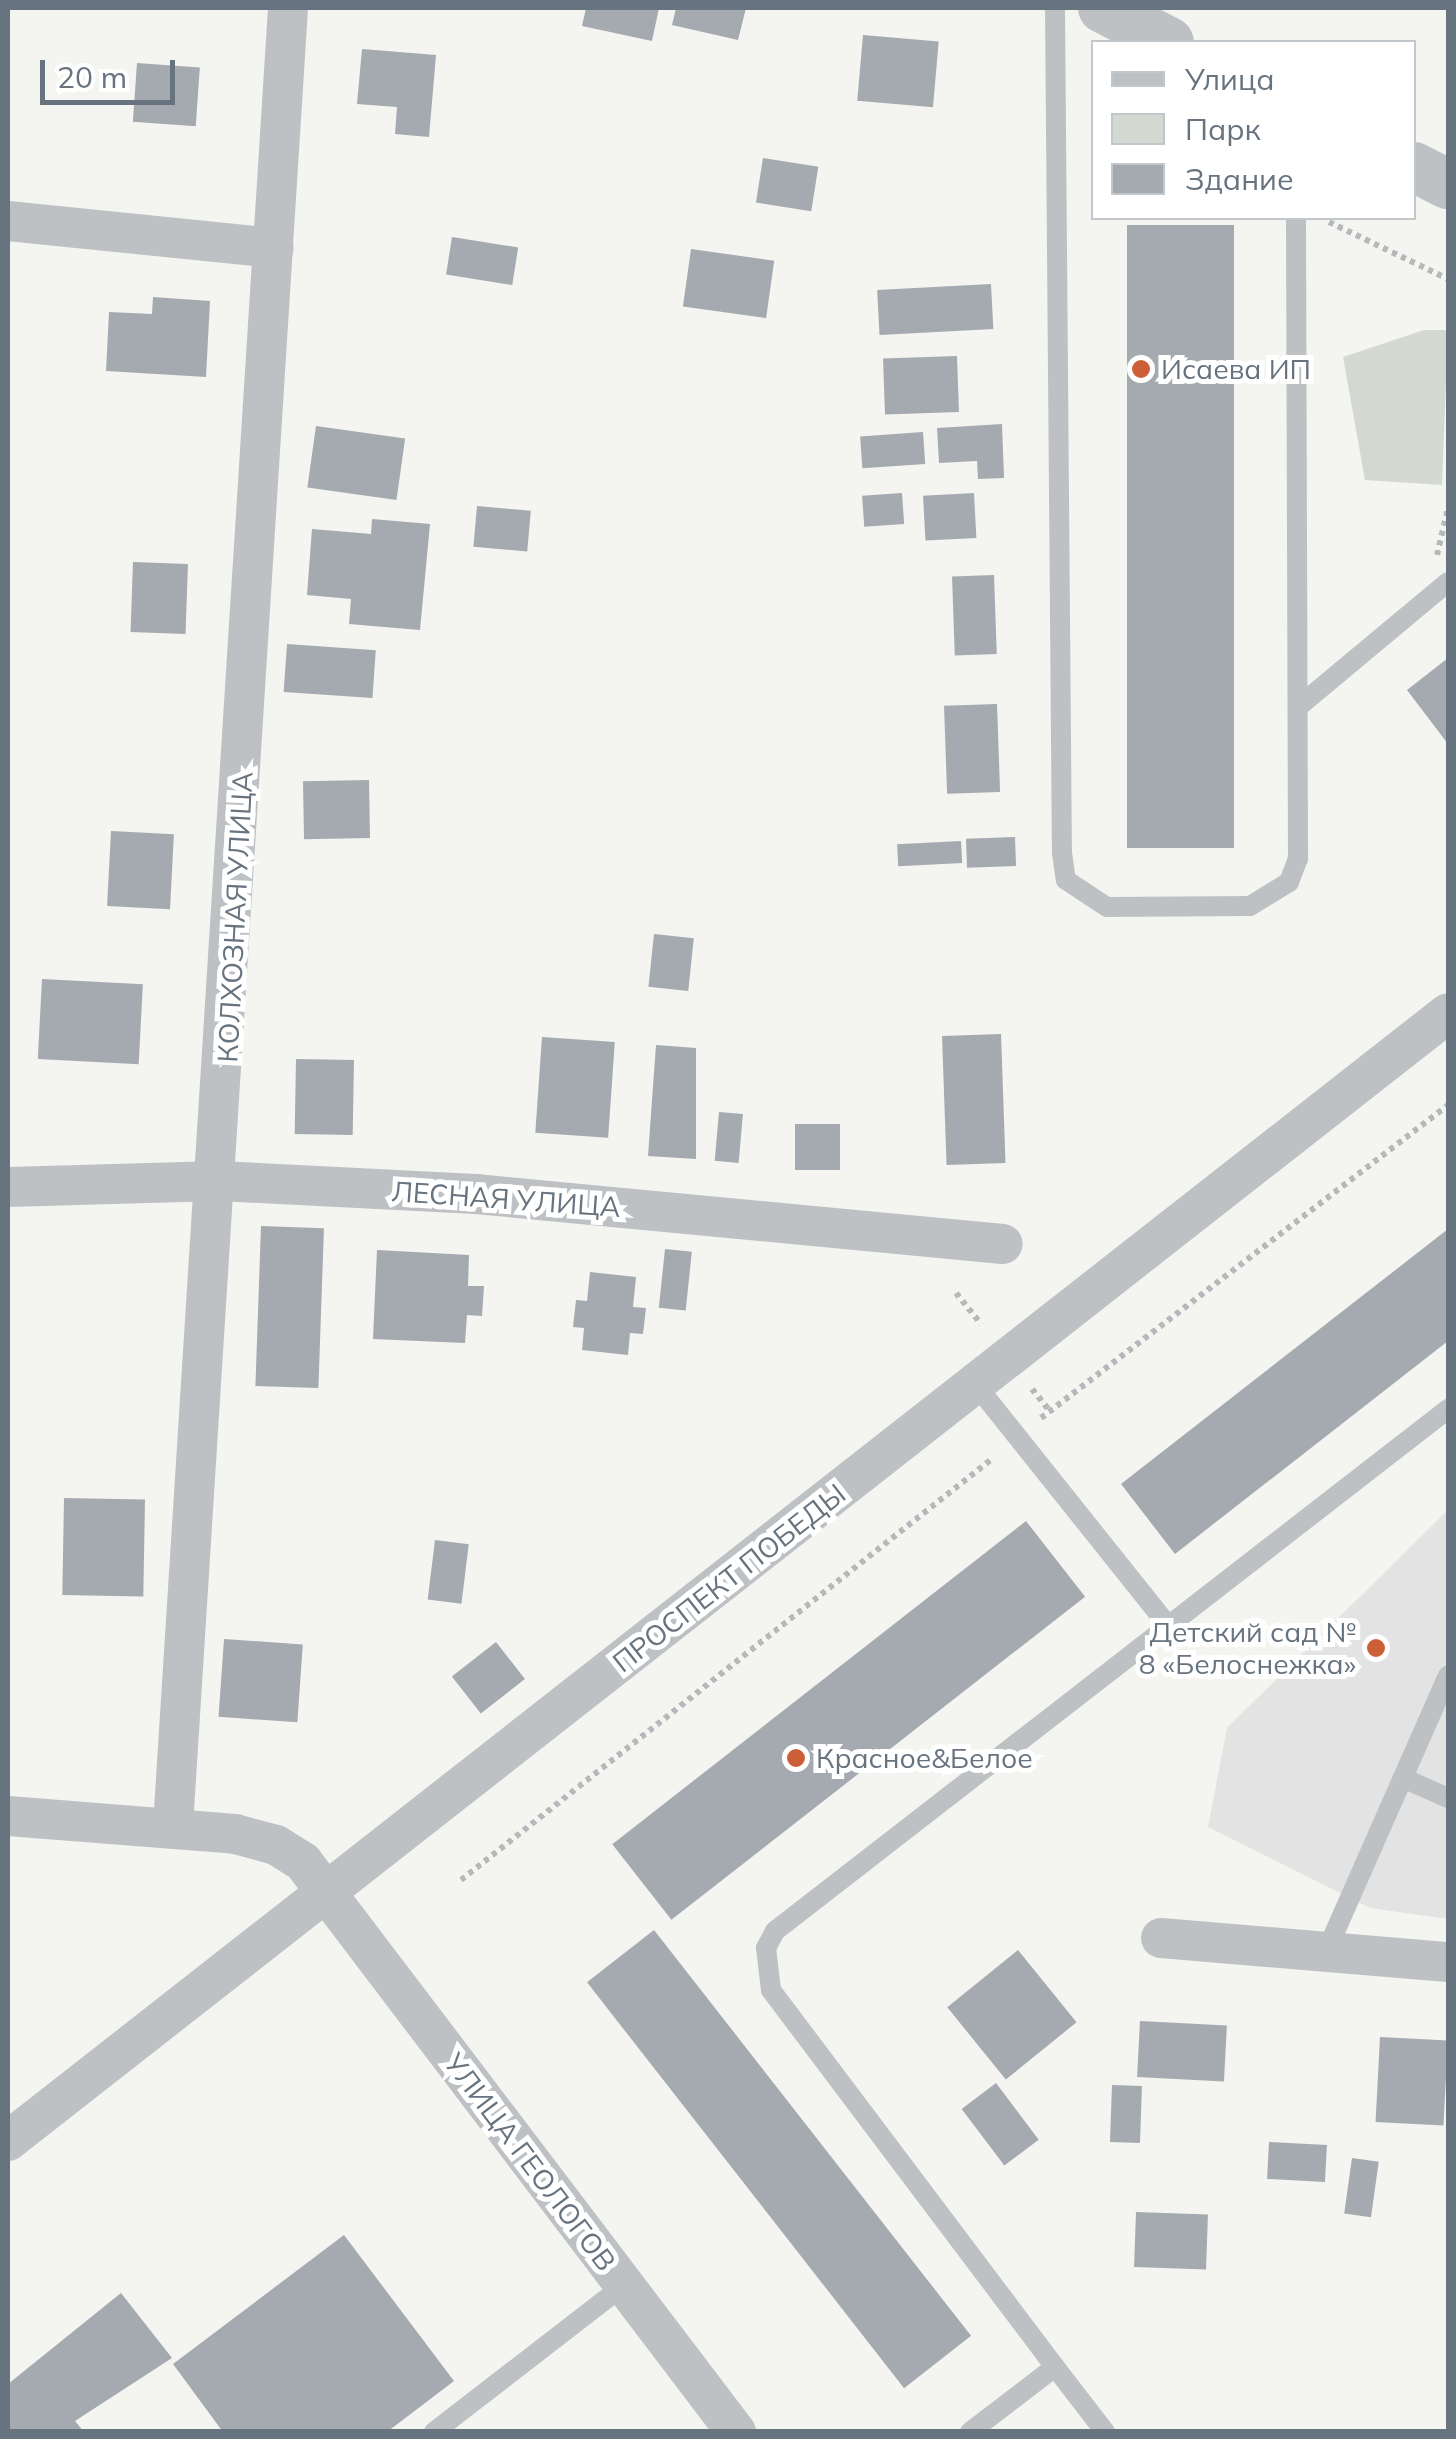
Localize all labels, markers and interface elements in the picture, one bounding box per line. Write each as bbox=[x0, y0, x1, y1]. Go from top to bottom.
scale bar bbox=[45, 40, 180, 102]
legend bbox=[1091, 40, 1416, 220]
text: 20 m bbox=[57, 58, 127, 96]
text: Улица bbox=[1185, 60, 1275, 98]
text: Парк bbox=[1185, 110, 1261, 148]
text: Здание bbox=[1185, 160, 1294, 198]
place label: Исаева ИП bbox=[1161, 352, 1311, 386]
marker: Исаева ИП bbox=[1130, 358, 1152, 380]
street label: КОЛХОЗНАЯ УЛИЦА bbox=[211, 771, 259, 1063]
street label: ЛЕСНАЯ УЛИЦА bbox=[390, 1174, 622, 1224]
street label: ПРОСПЕКТ ПОБЕДЫ bbox=[606, 1477, 852, 1679]
place label: Детский сад № 8 «Белоснежка» bbox=[1139, 1615, 1356, 1681]
marker: Детский сад № 8 «Белоснежка» bbox=[1365, 1637, 1387, 1659]
place label: Красное&Белое bbox=[816, 1741, 1033, 1775]
marker: Красное&Белое bbox=[785, 1747, 807, 1769]
street label: УЛИЦА ГЕОЛОГОВ bbox=[437, 2047, 623, 2277]

